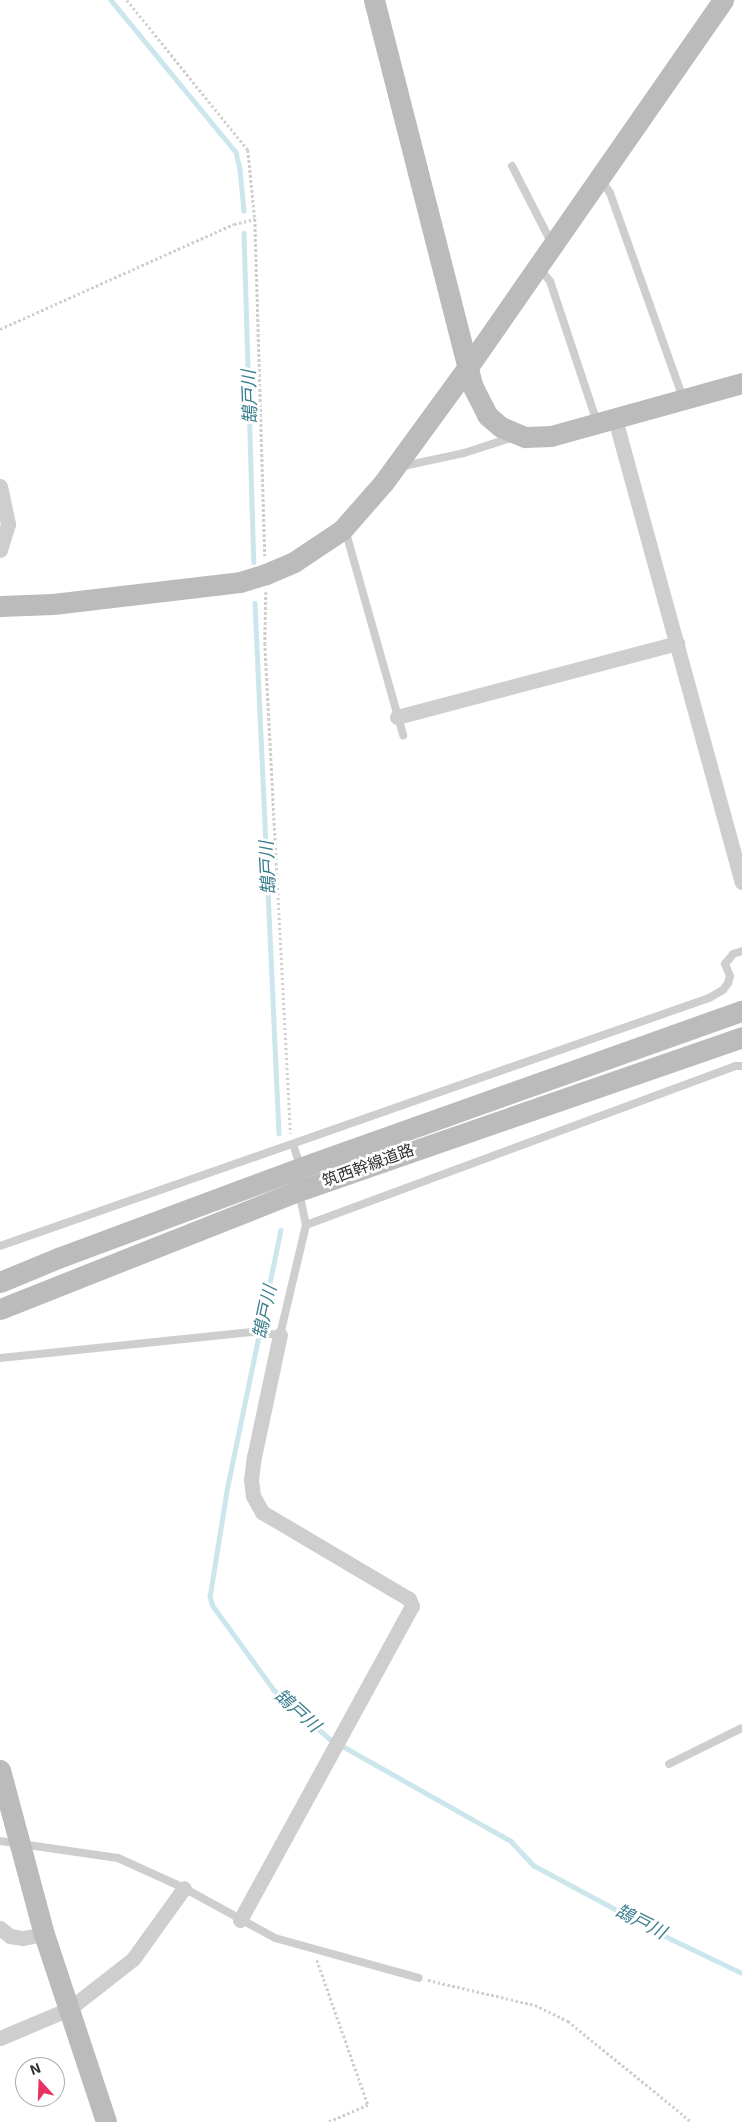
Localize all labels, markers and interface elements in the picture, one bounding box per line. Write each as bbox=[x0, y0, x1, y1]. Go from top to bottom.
water label: 鵠戸川 bbox=[237, 370, 261, 424]
water label: 鵠戸川 bbox=[255, 840, 279, 896]
street label: 筑西幹線道路 bbox=[320, 1140, 416, 1190]
water label: 鵠戸川 bbox=[248, 1283, 280, 1341]
water label: 鵠戸川 bbox=[271, 1684, 325, 1736]
water label: 鵠戸川 bbox=[612, 1899, 670, 1943]
north arrow bbox=[15, 2057, 65, 2107]
text: N bbox=[27, 2059, 43, 2078]

